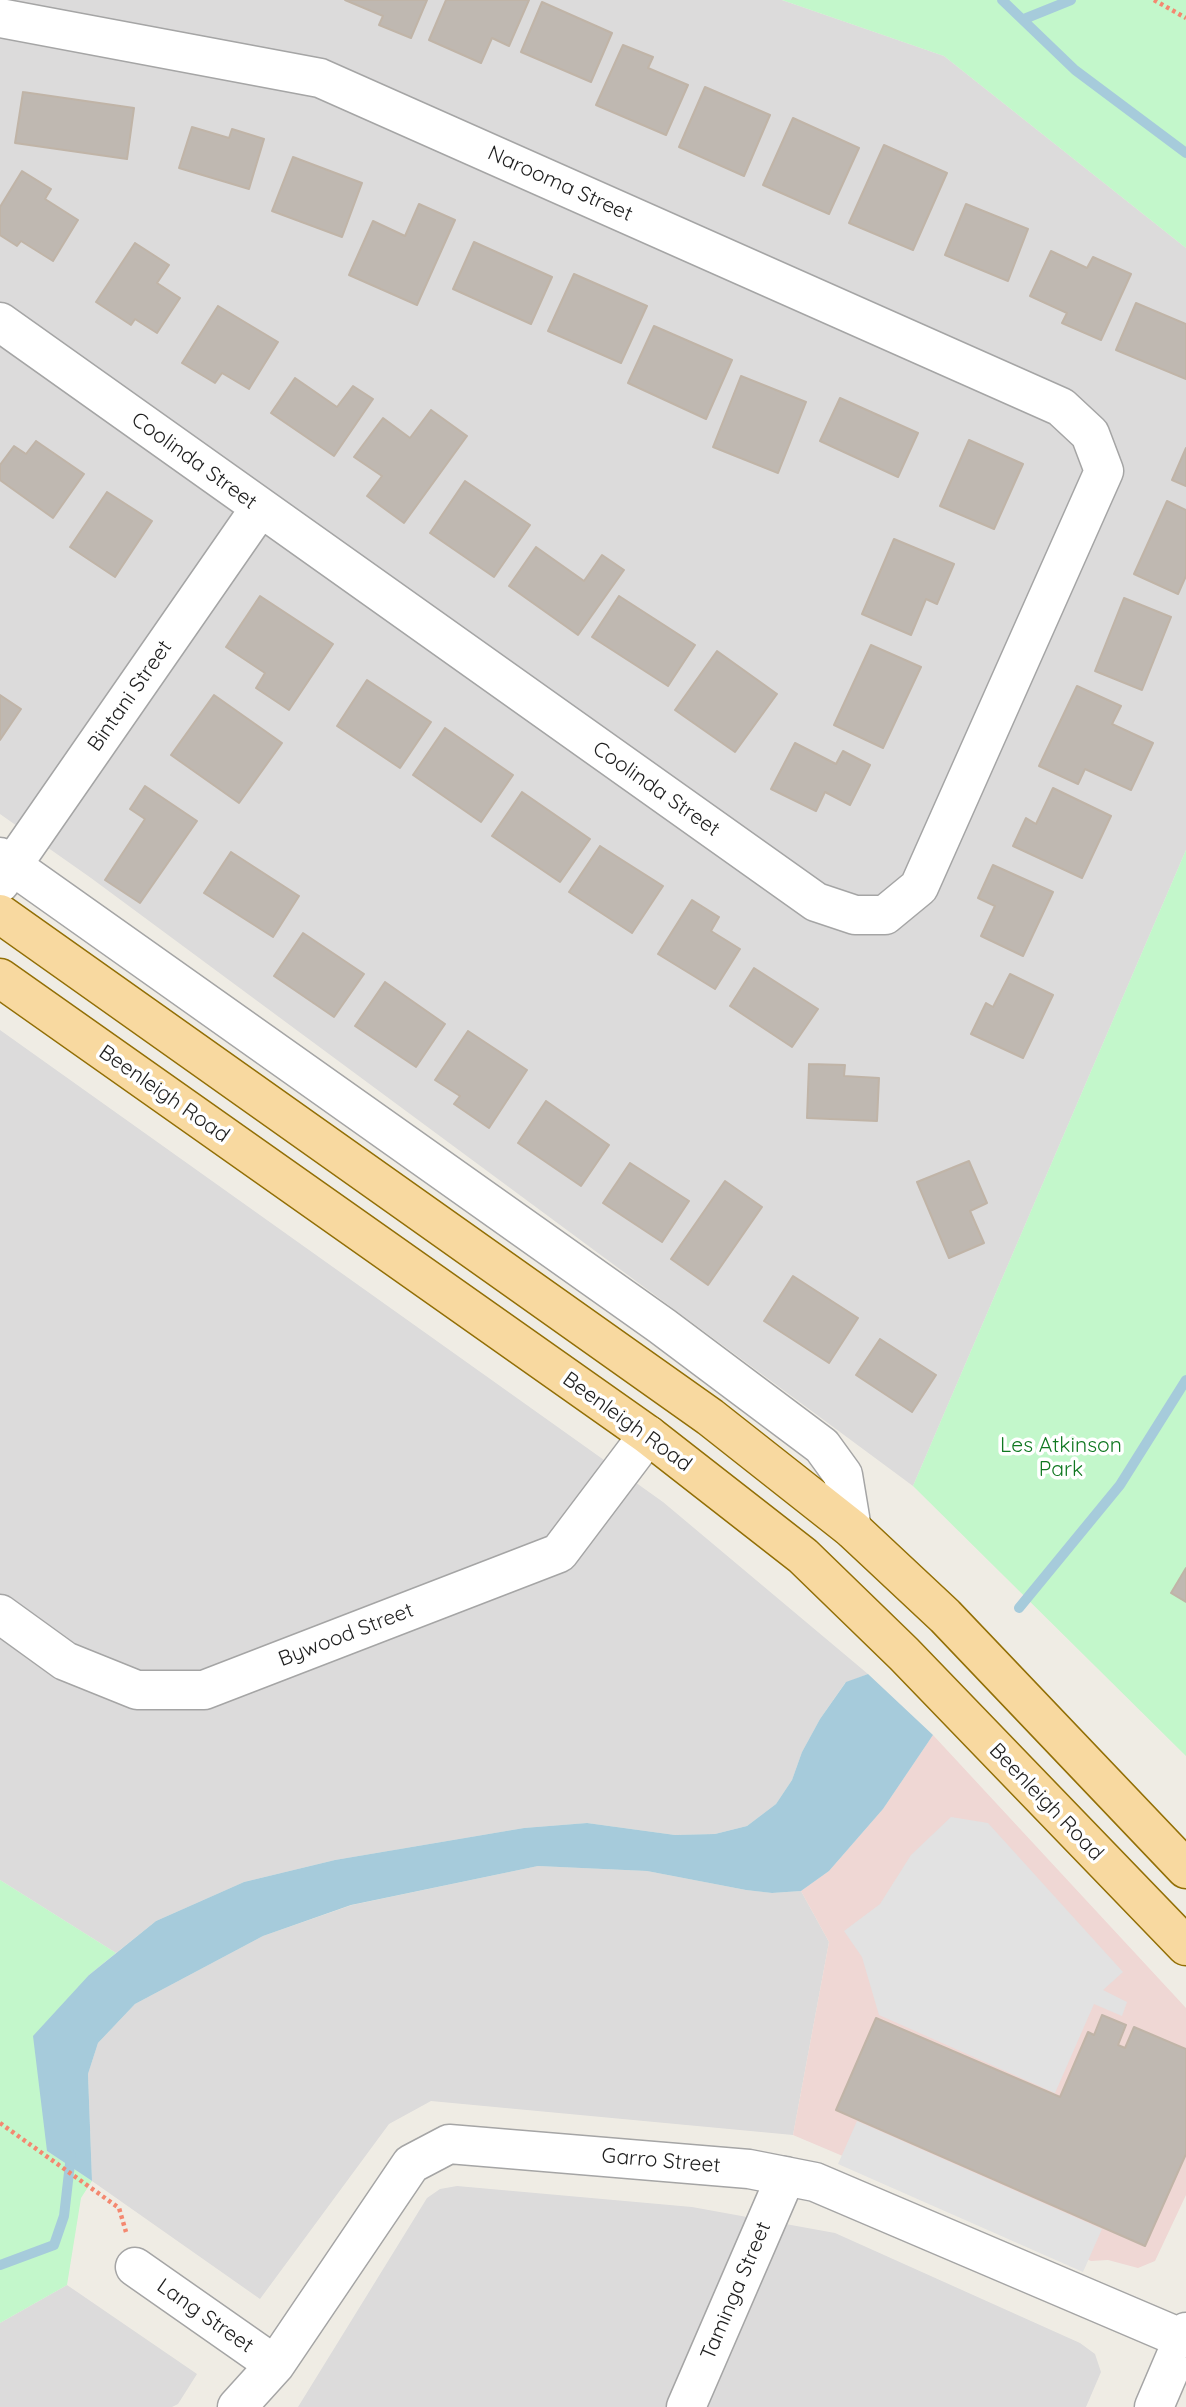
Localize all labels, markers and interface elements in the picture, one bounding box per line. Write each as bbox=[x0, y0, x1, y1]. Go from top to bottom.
street label: Narooma Street bbox=[484, 141, 636, 227]
street label: Coolinda Street bbox=[126, 407, 262, 515]
street label: Bintani Street bbox=[82, 636, 178, 756]
street label: Coolinda Street bbox=[588, 736, 724, 842]
street label: Beenleigh Road bbox=[94, 1040, 234, 1148]
street label: Beenleigh Road bbox=[558, 1367, 696, 1477]
park label: Les Atkinson Park bbox=[1000, 1433, 1122, 1483]
street label: Bywood Street bbox=[275, 1598, 417, 1672]
street label: Beenleigh Road bbox=[984, 1738, 1108, 1866]
street label: Garro Street bbox=[601, 2143, 721, 2179]
street label: Taminga Street bbox=[695, 2218, 777, 2364]
street label: Lang Street bbox=[152, 2273, 258, 2359]

